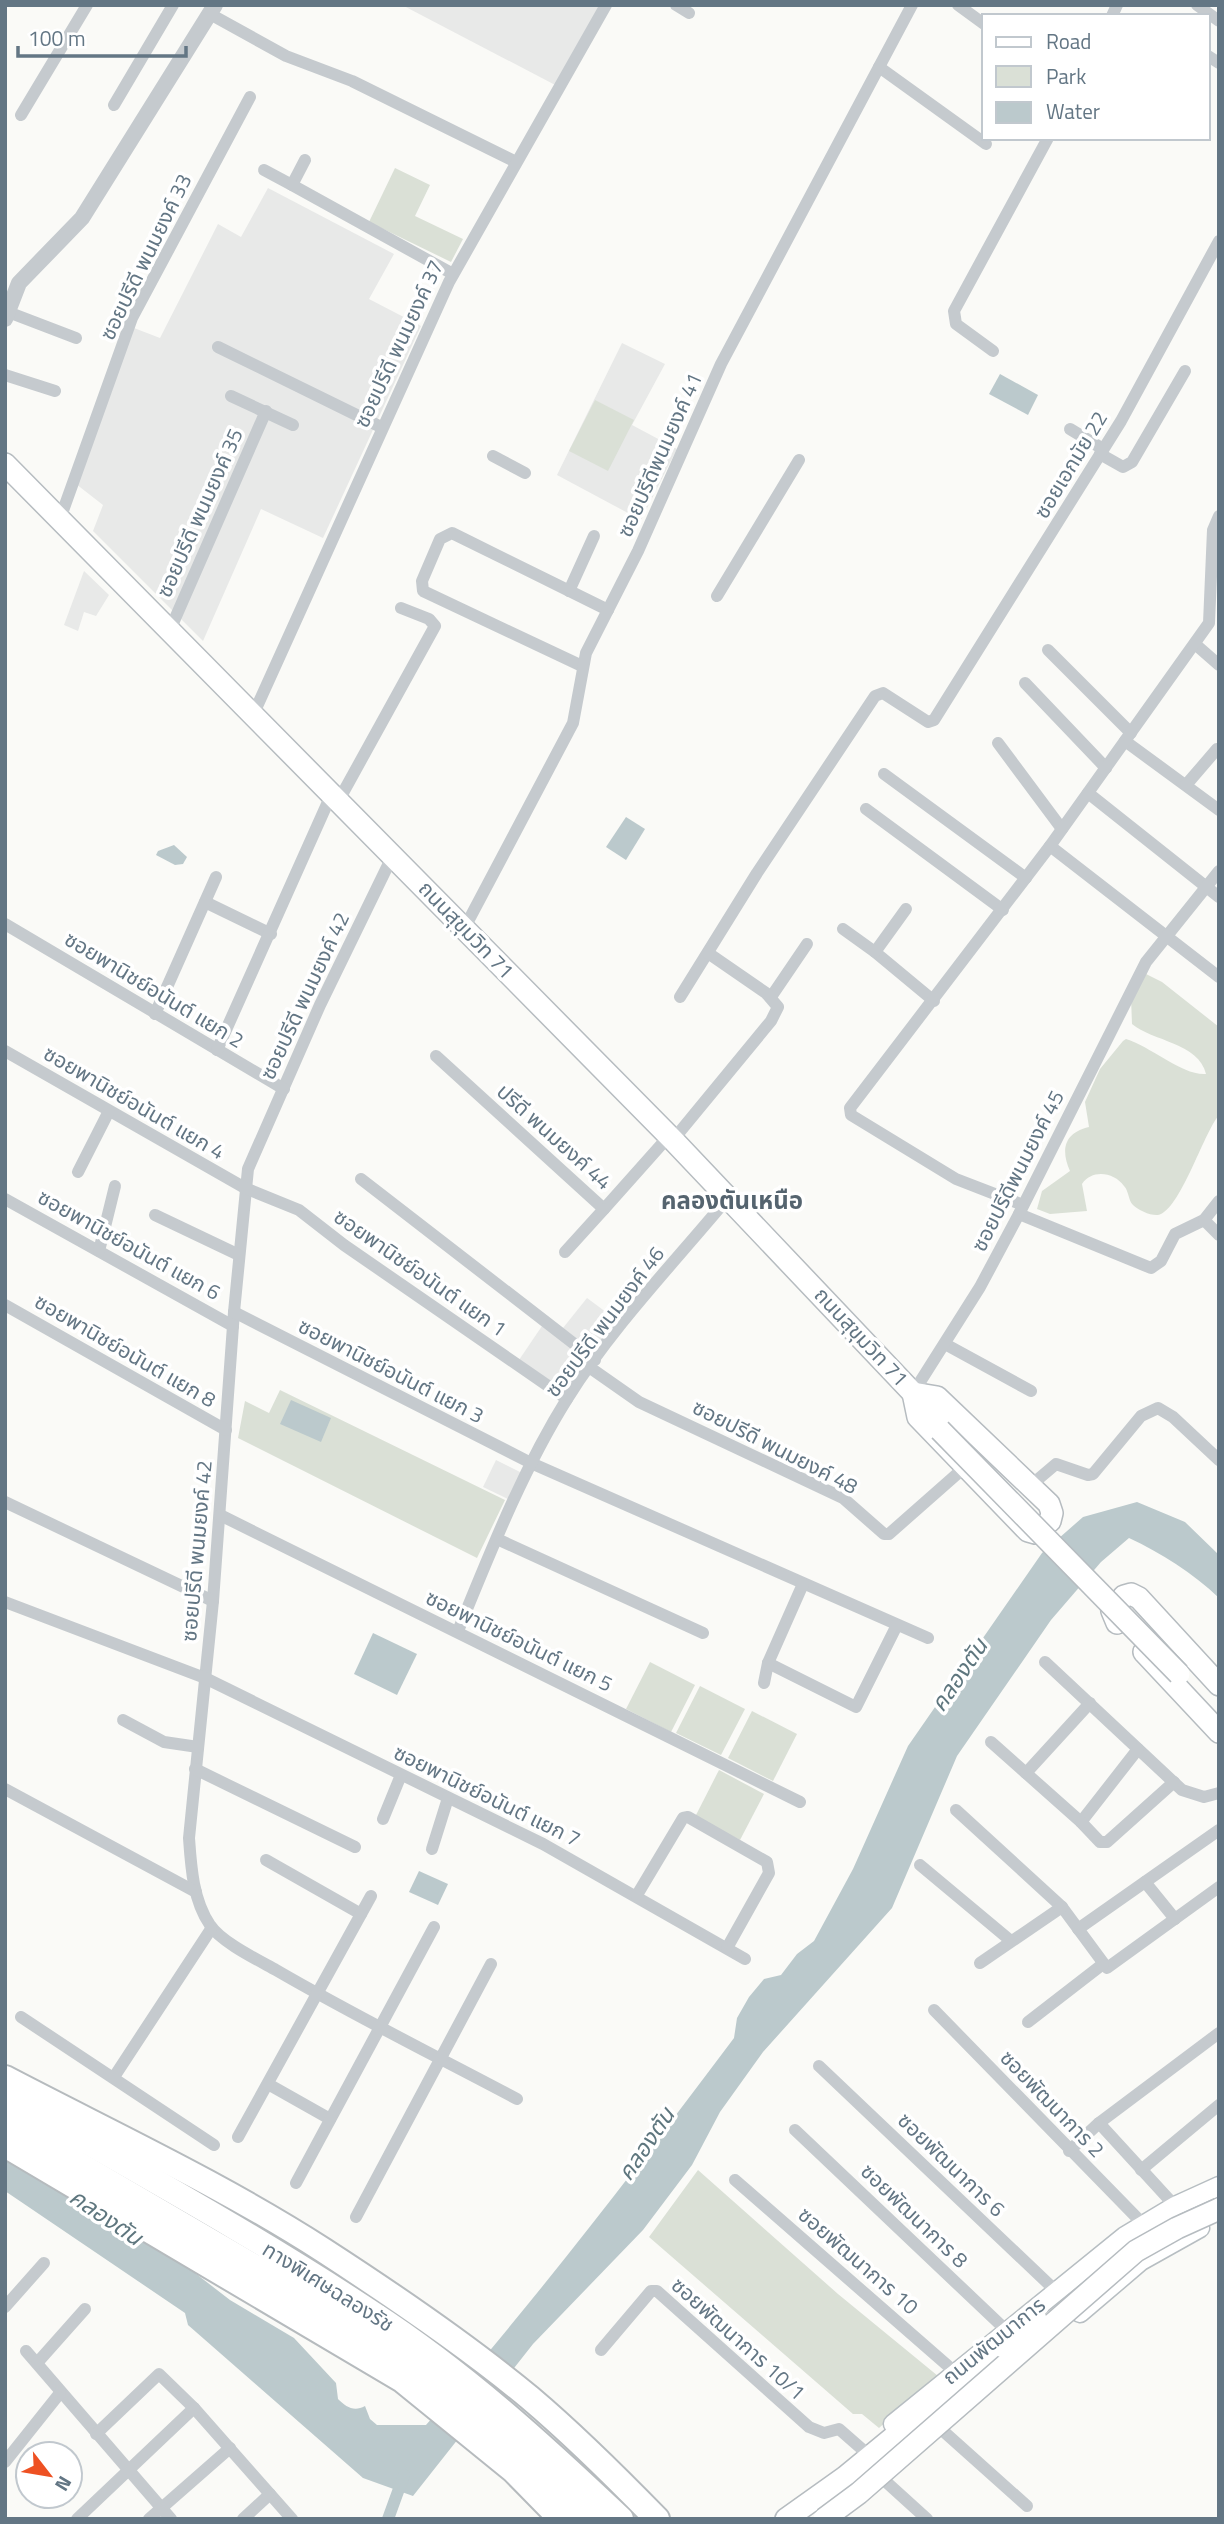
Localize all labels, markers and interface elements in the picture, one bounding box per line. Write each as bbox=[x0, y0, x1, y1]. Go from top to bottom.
scale bar bbox=[18, 14, 186, 58]
legend bbox=[982, 14, 1210, 140]
text: 100 m bbox=[28, 22, 85, 54]
text: Road bbox=[1046, 25, 1091, 57]
text: Park bbox=[1046, 60, 1086, 92]
text: Water bbox=[1046, 95, 1100, 127]
street label: ซอยปรีดี พนมยงค์ 33 bbox=[91, 168, 199, 345]
street label: ซอยปรีดี พนมยงค์ 37 bbox=[345, 254, 451, 433]
street label: ซอยปรีดีพนมยงค์ 41 bbox=[608, 367, 710, 542]
street label: ซอยเอกมัย 22 bbox=[1025, 405, 1115, 524]
street label: ซอยปรีดี พนมยงค์ 35 bbox=[147, 423, 251, 602]
street label: ถนนสุขุมวิท 71 bbox=[411, 873, 522, 986]
street label: ซอยปรีดี พนมยงค์ 42 bbox=[251, 906, 357, 1085]
street label: ซอยพานิชย์อนันต์ แยก 2 bbox=[59, 923, 251, 1056]
street label: ซอยพานิชย์อนันต์ แยก 4 bbox=[38, 1037, 231, 1167]
street label: ปรีดี พนมยงค์ 44 bbox=[490, 1076, 619, 1197]
street label: ซอยปรีดีพนมยงค์ 45 bbox=[963, 1084, 1072, 1257]
street label: ซอยพานิชย์อนันต์ แยก 6 bbox=[32, 1180, 227, 1308]
district label: คลองตันเหนือ bbox=[661, 1182, 803, 1218]
street label: ซอยพานิชย์อนันต์ แยก 1 bbox=[328, 1200, 514, 1344]
street label: ซอยปรีดี พนมยงค์ 46 bbox=[537, 1239, 672, 1404]
street label: ถนนสุขุมวิท 71 bbox=[807, 1279, 916, 1393]
street label: ซอยพานิชย์อนันต์ แยก 8 bbox=[29, 1285, 222, 1415]
street label: ซอยพานิชย์อนันต์ แยก 3 bbox=[293, 1309, 490, 1431]
street label: ซอยปรีดี พนมยงค์ 48 bbox=[687, 1391, 864, 1502]
street label: ซอยปรีดี พนมยงค์ 42 bbox=[172, 1459, 220, 1643]
street label: ซอยพานิชย์อนันต์ แยก 5 bbox=[420, 1581, 618, 1699]
water label: คลองตัน bbox=[921, 1630, 997, 1718]
street label: ซอยพานิชย์อนันต์ แยก 7 bbox=[388, 1736, 586, 1854]
street label: ซอยพัฒนาการ 2 bbox=[993, 2042, 1112, 2164]
water label: คลองตัน bbox=[608, 2099, 684, 2187]
street label: ซอยพัฒนาการ 6 bbox=[891, 2105, 1013, 2224]
street label: ซอยพัฒนาการ 8 bbox=[854, 2156, 976, 2275]
water label: คลองตัน bbox=[63, 2179, 151, 2255]
street label: ซอยพัฒนาการ 10 bbox=[791, 2199, 926, 2322]
street label: ทางพิเศษฉลองรัช bbox=[257, 2233, 400, 2339]
street label: ซอยพัฒนาการ 10/1 bbox=[664, 2269, 813, 2407]
street label: ถนนพัฒนาการ bbox=[935, 2289, 1052, 2392]
north arrow bbox=[14, 2440, 84, 2510]
text: N bbox=[48, 2471, 80, 2497]

